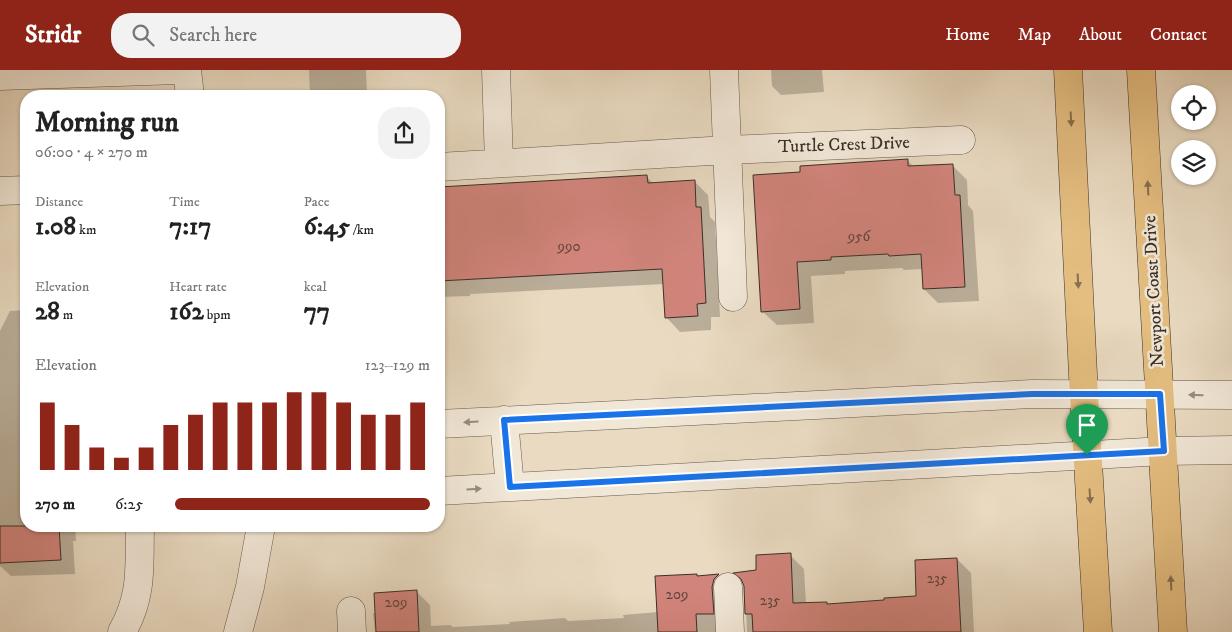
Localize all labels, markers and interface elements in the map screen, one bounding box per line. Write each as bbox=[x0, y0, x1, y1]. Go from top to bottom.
search box bbox=[111, 13, 461, 58]
text: Stridr bbox=[25, 20, 81, 50]
icon: search bbox=[129, 21, 157, 49]
text: Search here bbox=[169, 24, 257, 47]
text: Home bbox=[945, 24, 990, 46]
text: Map bbox=[1018, 24, 1051, 46]
text: About bbox=[1079, 24, 1122, 46]
text: Contact bbox=[1150, 24, 1207, 46]
map controls bbox=[1171, 85, 1216, 185]
button: locate bbox=[1171, 85, 1216, 130]
text: Morning run bbox=[35, 105, 179, 140]
button: share bbox=[378, 107, 430, 159]
one-way arrow bbox=[1067, 111, 1075, 127]
street label: Turtle Crest Drive bbox=[778, 132, 910, 158]
button: layers bbox=[1171, 140, 1216, 185]
text: 06:00 · 4 × 270 m bbox=[35, 142, 148, 162]
one-way arrow bbox=[1144, 180, 1152, 196]
text: Distance bbox=[35, 193, 83, 211]
text: Time bbox=[169, 193, 200, 211]
text: Pace bbox=[304, 193, 330, 211]
text: 1.08 bbox=[35, 211, 76, 242]
text: 7:17 bbox=[169, 211, 211, 242]
text: 6:45 bbox=[304, 211, 350, 242]
street label: Newport Coast Drive bbox=[1139, 215, 1169, 367]
text: km bbox=[76, 221, 97, 239]
text: /km bbox=[350, 221, 374, 239]
house number: 956 bbox=[847, 227, 872, 246]
house number: 990 bbox=[556, 237, 581, 256]
one-way arrow bbox=[1075, 273, 1083, 289]
text: Elevation bbox=[35, 278, 89, 296]
text: Heart rate bbox=[169, 278, 227, 296]
text: kcal bbox=[304, 278, 327, 296]
text: 28 bbox=[35, 296, 60, 327]
text: 162 bbox=[169, 296, 204, 327]
text: 77 bbox=[304, 296, 330, 327]
text: m bbox=[60, 306, 73, 324]
text: bpm bbox=[204, 306, 231, 324]
text: Elevation bbox=[35, 355, 97, 375]
text: 123–129 m bbox=[365, 355, 430, 375]
one-way arrow bbox=[1188, 391, 1204, 399]
pin bbox=[1066, 404, 1108, 455]
icon: arrive bbox=[1073, 411, 1101, 439]
one-way arrow bbox=[463, 418, 479, 426]
one-way arrow bbox=[467, 485, 483, 493]
one-way arrow bbox=[1086, 489, 1094, 505]
text: 270 m bbox=[35, 494, 75, 514]
text: 6:25 bbox=[115, 494, 143, 514]
house number: 235 bbox=[927, 569, 948, 588]
one-way arrow bbox=[1166, 575, 1174, 591]
house number: 209 bbox=[666, 585, 688, 604]
house number: 235 bbox=[760, 591, 781, 610]
house number: 209 bbox=[385, 593, 407, 612]

